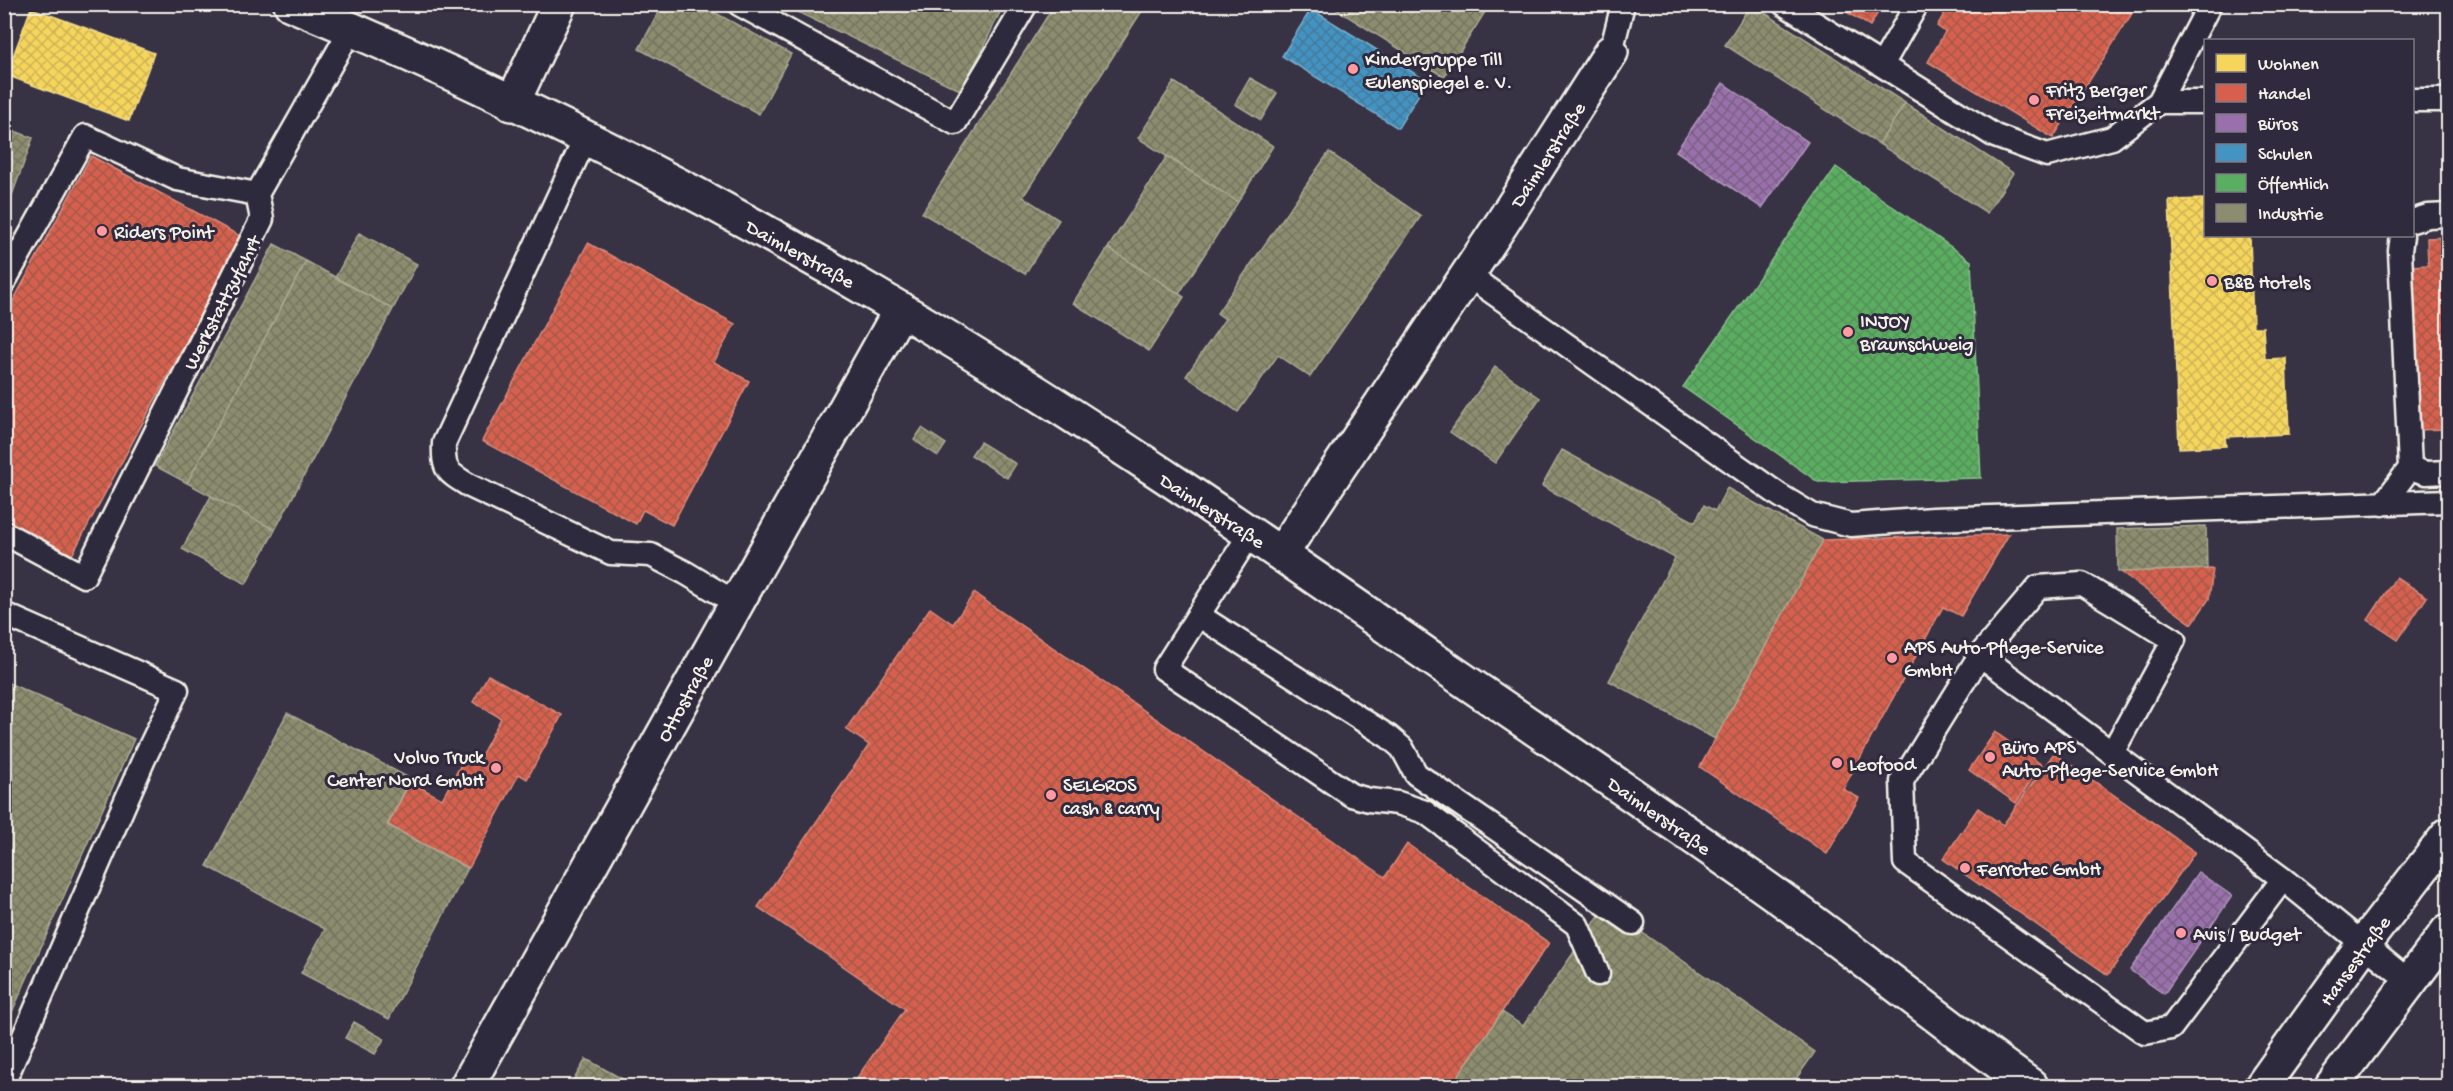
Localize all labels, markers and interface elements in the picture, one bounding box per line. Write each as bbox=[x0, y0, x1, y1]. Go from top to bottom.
legend bbox=[2204, 39, 2414, 237]
place label: Kindergruppe Till Eulenspiegel e. V. bbox=[1365, 50, 1513, 96]
text: Wohnen bbox=[2258, 55, 2319, 76]
marker: Kindergruppe Till Eulenspiegel e. V. bbox=[1346, 62, 1360, 76]
place label: Fritz Berger Freizeitmarkt bbox=[2045, 81, 2161, 127]
text: Handel bbox=[2258, 85, 2311, 106]
marker: Fritz Berger Freizeitmarkt bbox=[2027, 93, 2041, 107]
street label: Daimlerstraße bbox=[1506, 98, 1593, 214]
text: Büros bbox=[2257, 115, 2299, 136]
text: Schulen bbox=[2258, 145, 2313, 166]
text: Öffentlich bbox=[2258, 175, 2329, 196]
text: Industrie bbox=[2258, 205, 2324, 226]
street label: Daimlerstraße bbox=[739, 216, 858, 296]
place label: Riders Point bbox=[114, 223, 215, 246]
marker: Riders Point bbox=[95, 224, 109, 238]
street label: Werkstattzufahrt bbox=[180, 231, 269, 375]
place label: B&B Hotels bbox=[2223, 273, 2311, 296]
marker: B&B Hotels bbox=[2205, 274, 2219, 288]
place label: INJOY Braunschweig bbox=[1859, 312, 1974, 358]
marker: INJOY Braunschweig bbox=[1841, 325, 1855, 339]
street label: Daimlerstraße bbox=[1153, 469, 1269, 556]
place label: APS Auto-Pflege-Service GmbH bbox=[1904, 638, 2104, 684]
marker: APS Auto-Pflege-Service GmbH bbox=[1885, 651, 1899, 665]
street label: Ottostraße bbox=[654, 652, 720, 747]
place label: Büro APS Auto-Pflege-Service GmbH bbox=[2001, 738, 2219, 784]
place label: Volvo Truck Center Nord GmbH bbox=[327, 748, 486, 794]
marker: Büro APS Auto-Pflege-Service GmbH bbox=[1983, 750, 1997, 764]
place label: Leofood bbox=[1849, 755, 1918, 778]
marker: Leofood bbox=[1830, 756, 1844, 770]
marker: Volvo Truck Center Nord GmbH bbox=[489, 761, 503, 775]
street label: Daimlerstraße bbox=[1600, 773, 1715, 862]
place label: SELGROS cash & carry bbox=[1063, 776, 1160, 822]
marker: SELGROS cash & carry bbox=[1044, 788, 1058, 802]
place label: Ferrotec GmbH bbox=[1976, 860, 2102, 883]
marker: Ferrotec GmbH bbox=[1958, 861, 1972, 875]
street label: Hansestraße bbox=[2316, 912, 2398, 1012]
place label: Avis / Budget bbox=[2193, 925, 2303, 948]
marker: Avis / Budget bbox=[2174, 926, 2188, 940]

